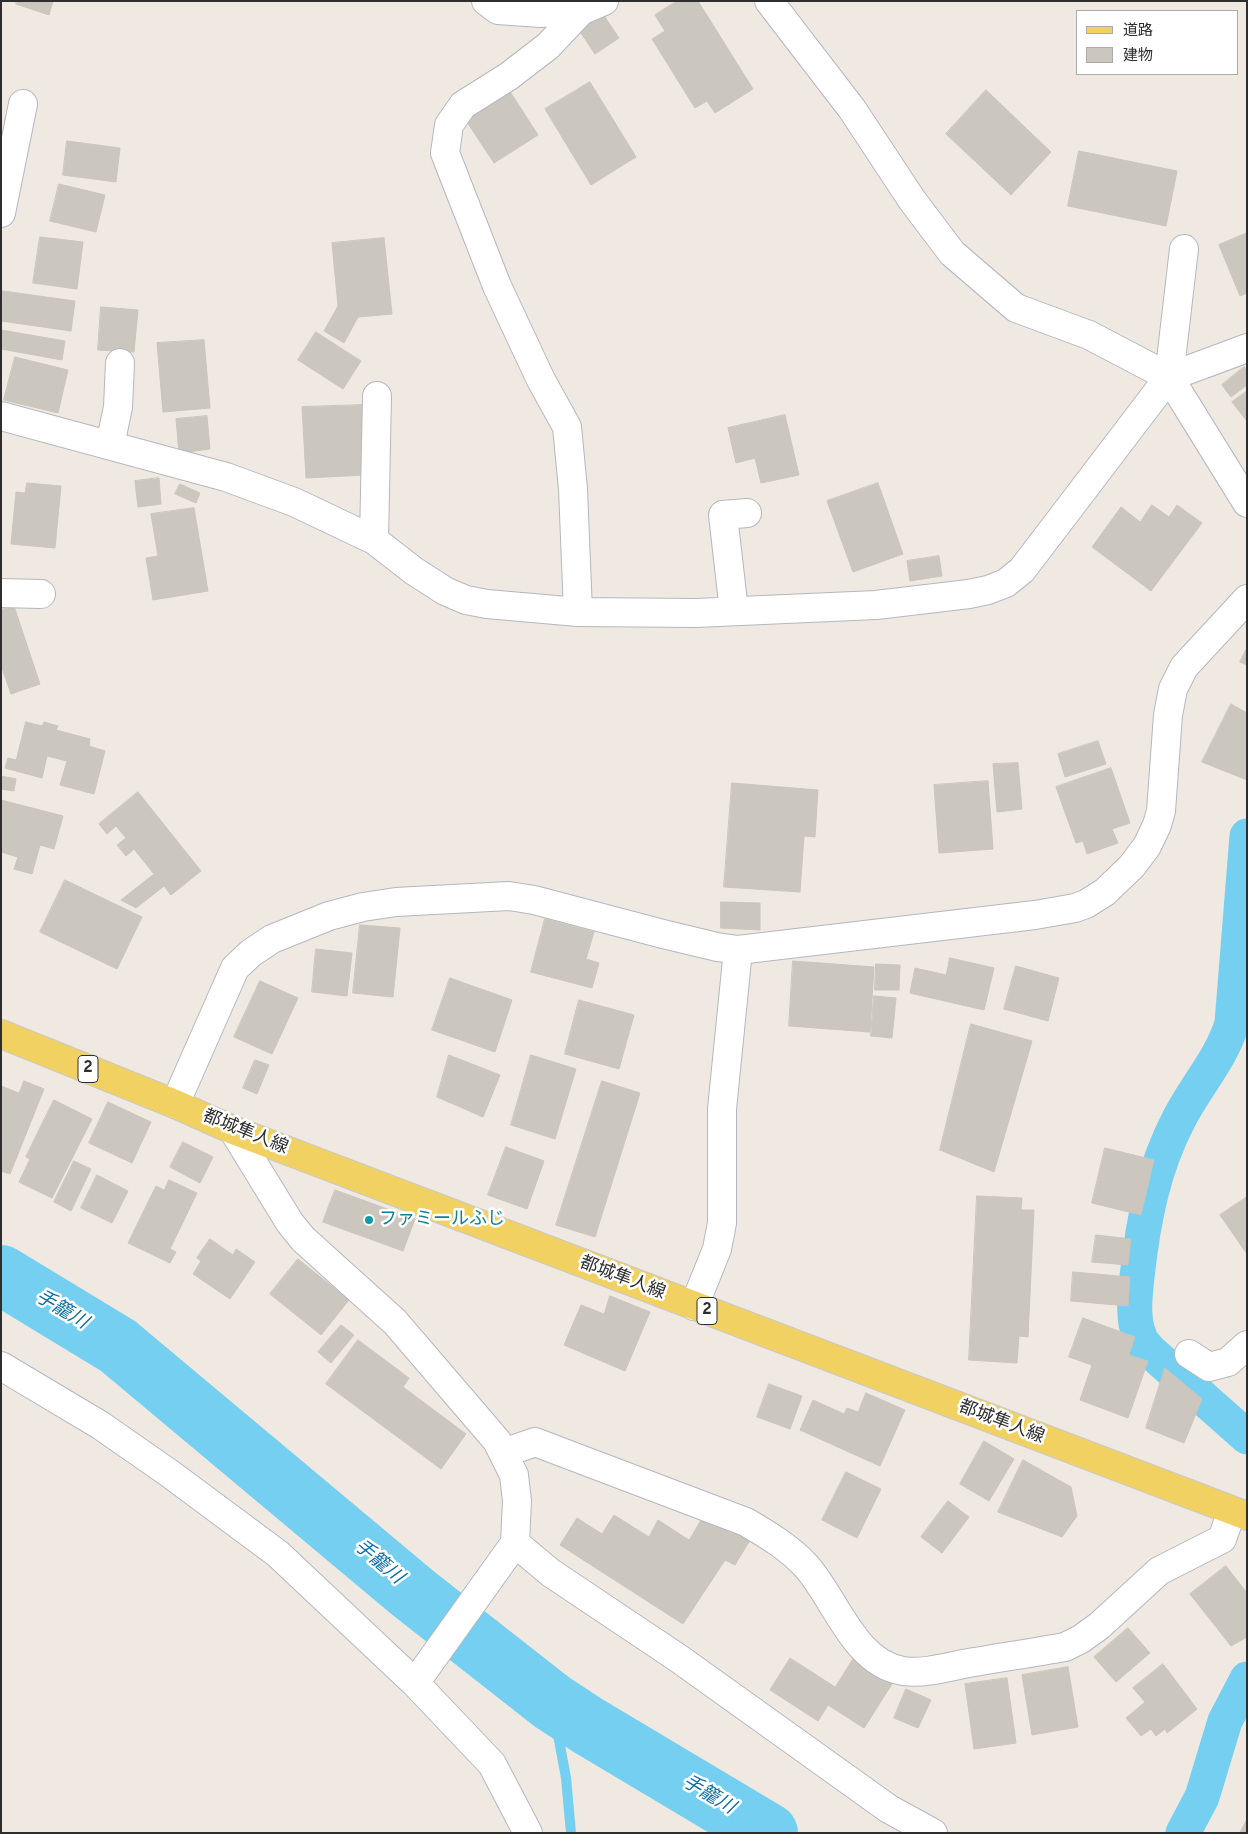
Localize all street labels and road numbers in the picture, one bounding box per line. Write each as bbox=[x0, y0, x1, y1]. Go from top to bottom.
road number: 2 bbox=[78, 1056, 98, 1082]
street label: 都城隼人線 bbox=[199, 1106, 291, 1160]
street label: 都城隼人線 bbox=[576, 1253, 668, 1305]
road number: 2 bbox=[697, 1298, 717, 1324]
street label: 都城隼人線 bbox=[955, 1397, 1047, 1449]

